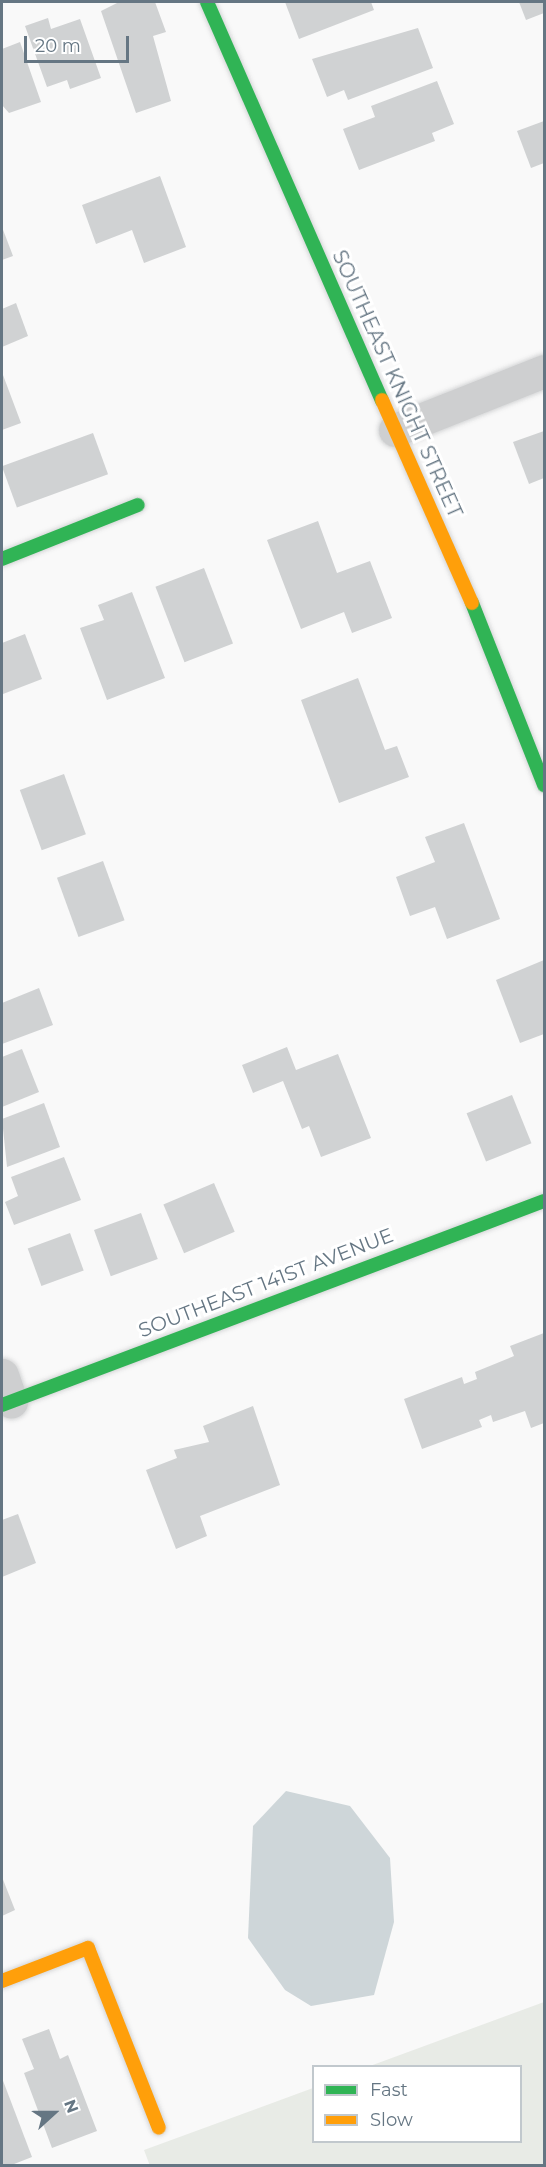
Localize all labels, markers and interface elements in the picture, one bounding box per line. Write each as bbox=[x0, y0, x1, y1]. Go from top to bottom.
scale bar bbox=[27, 24, 132, 62]
text: 20 m bbox=[35, 35, 81, 57]
street label: SOUTHEAST KNIGHT STREET bbox=[327, 247, 467, 521]
street label: SOUTHEAST 141ST AVENUE bbox=[135, 1223, 397, 1343]
legend bbox=[312, 2065, 522, 2143]
text: Fast bbox=[370, 2079, 408, 2101]
north arrow bbox=[24, 2083, 84, 2143]
text: N bbox=[60, 2097, 82, 2116]
text: Slow bbox=[370, 2109, 413, 2131]

